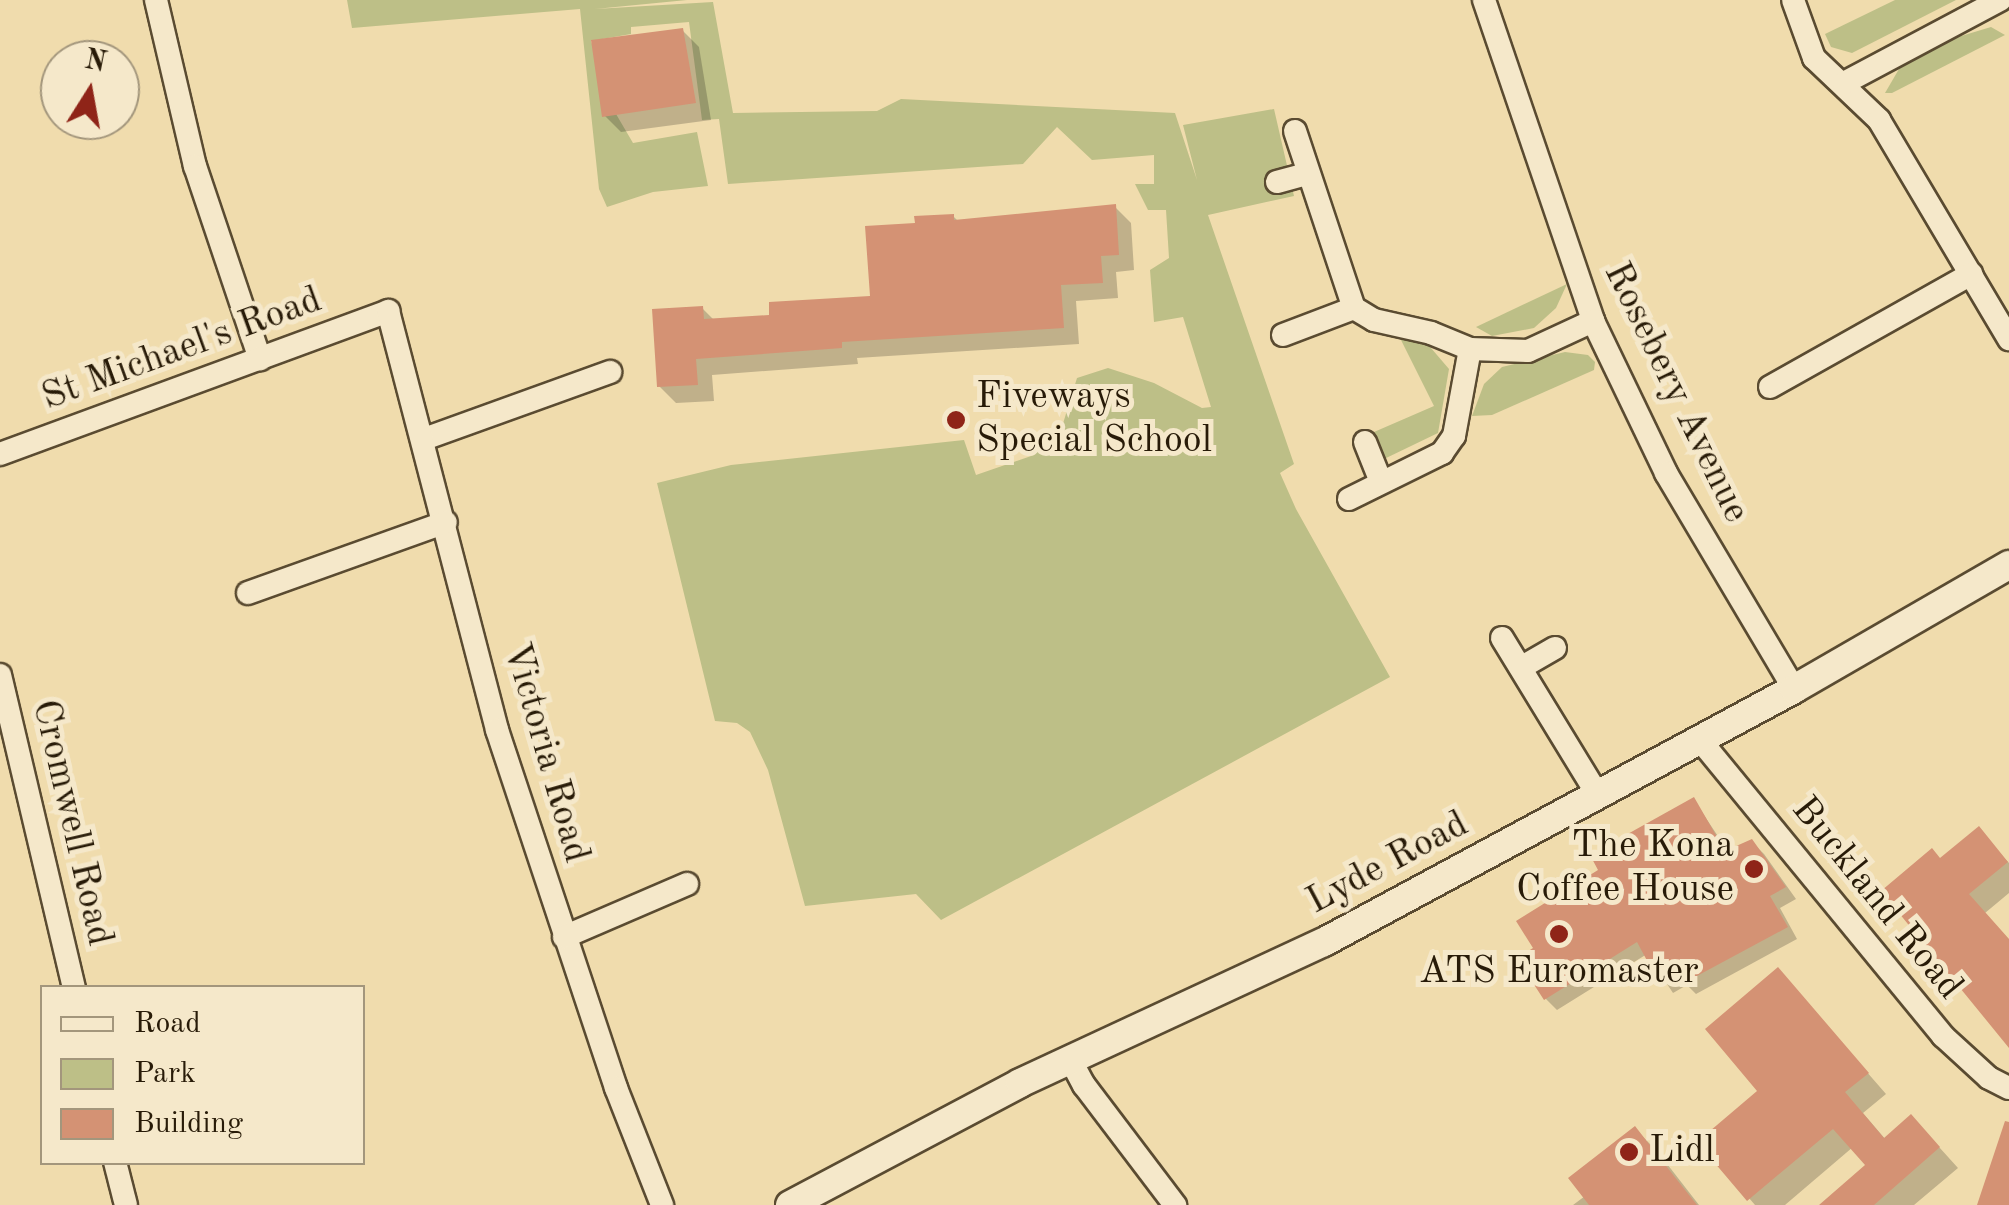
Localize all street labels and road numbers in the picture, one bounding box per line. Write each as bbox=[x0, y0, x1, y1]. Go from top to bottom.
street label: Rosebery Avenue bbox=[1592, 255, 1758, 531]
street label: St Michael's Road bbox=[36, 278, 328, 422]
street label: Victoria Road bbox=[492, 638, 598, 868]
street label: Cromwell Road bbox=[21, 696, 121, 950]
street label: Buckland Road bbox=[1780, 788, 1972, 1010]
street label: Lyde Road bbox=[1299, 802, 1477, 926]

